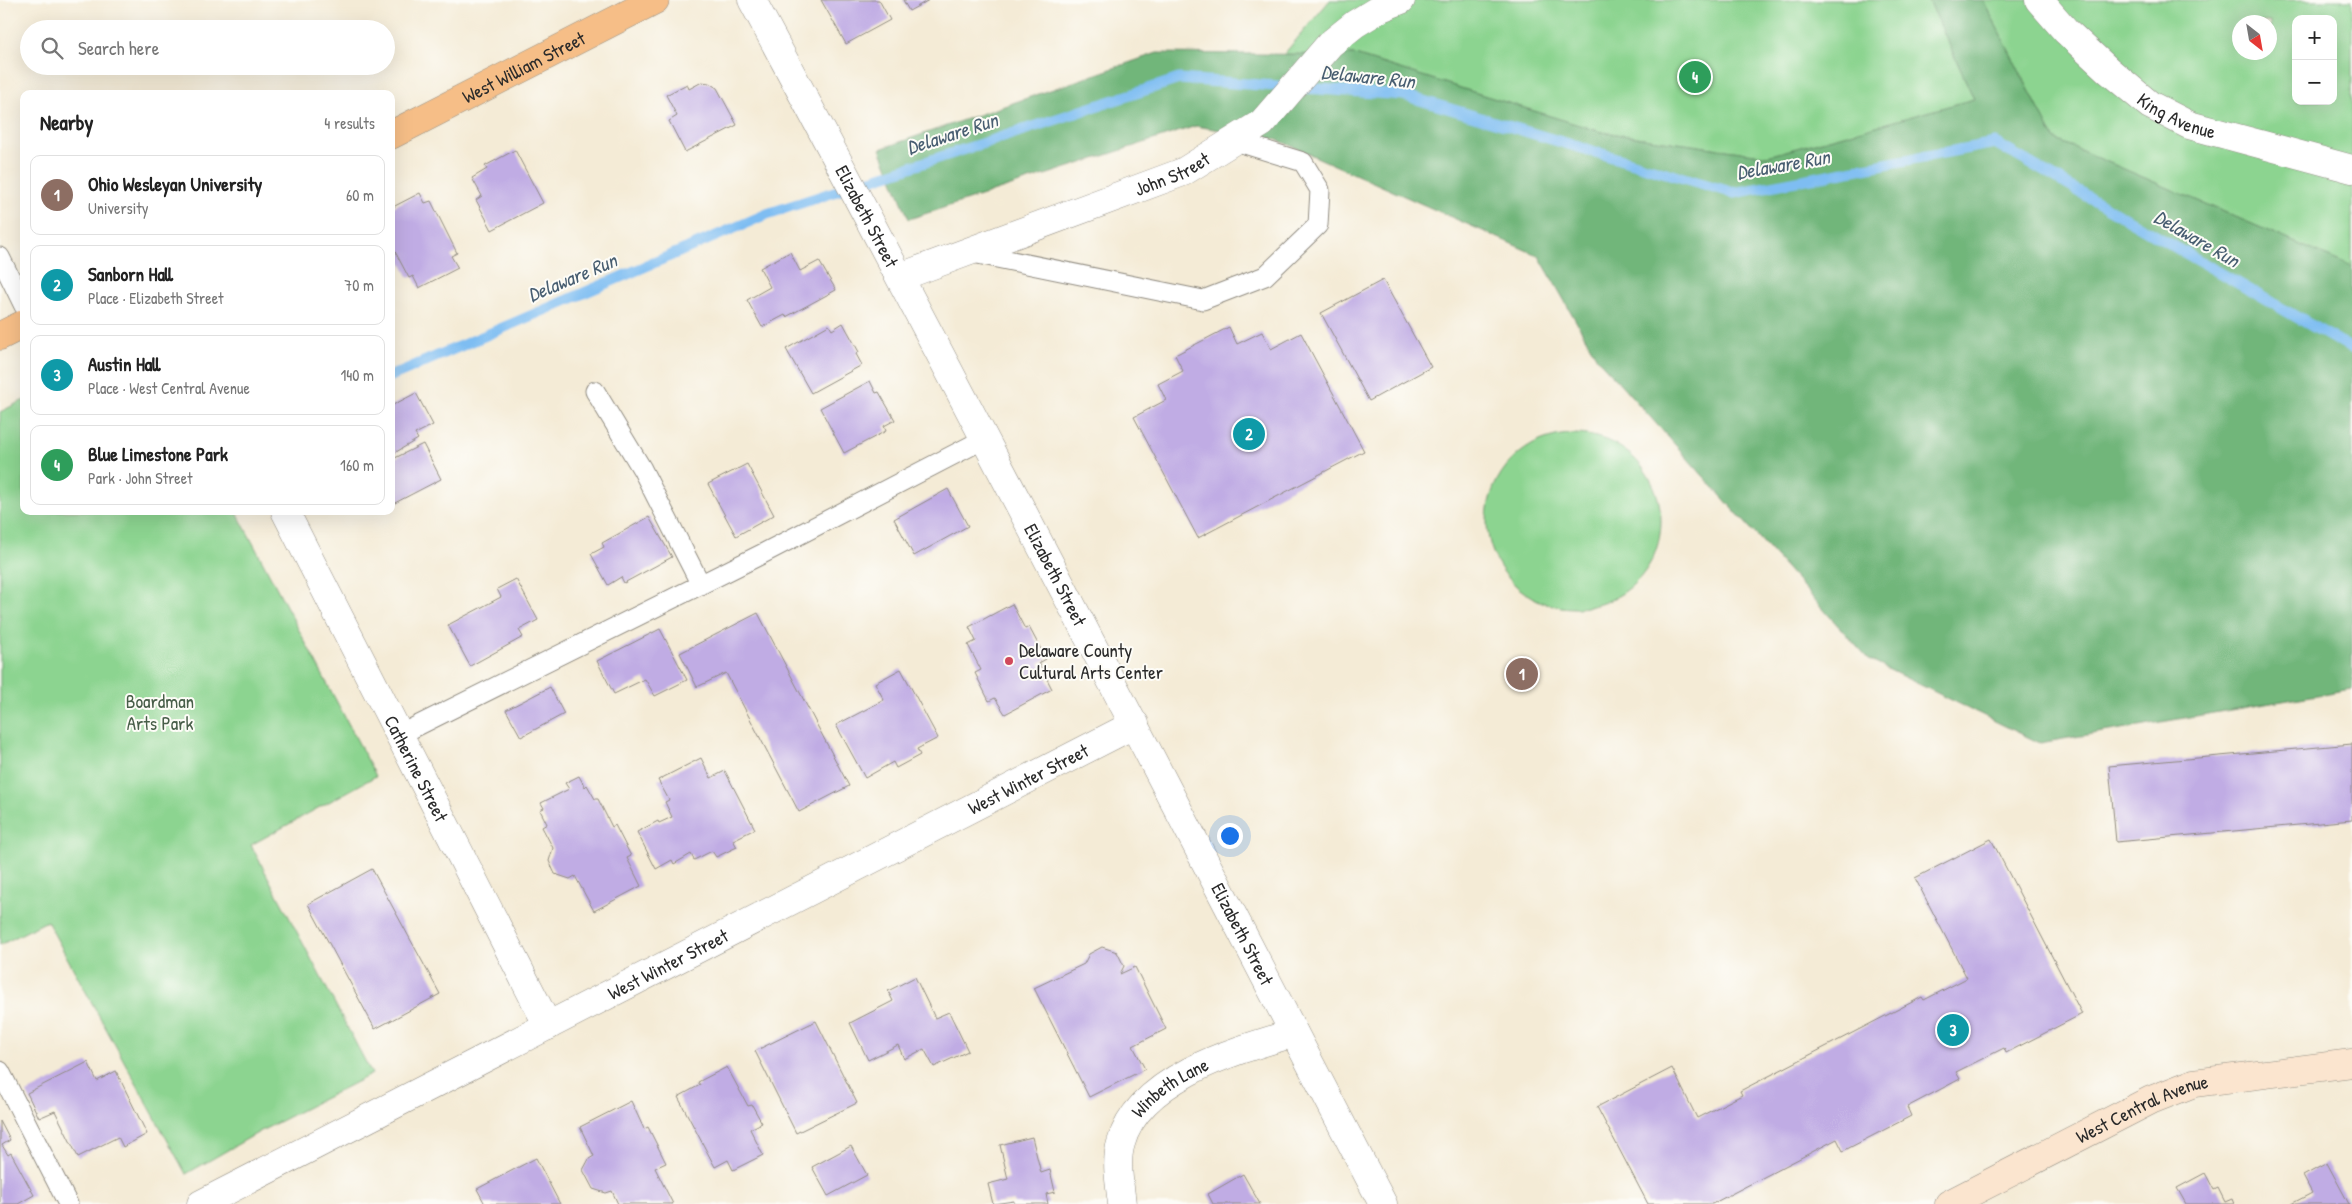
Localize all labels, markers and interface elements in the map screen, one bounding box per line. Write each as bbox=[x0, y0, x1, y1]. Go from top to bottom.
north arrow bbox=[2232, 15, 2277, 60]
map controls bbox=[2292, 15, 2337, 105]
button: + bbox=[2292, 15, 2337, 60]
search box bbox=[20, 20, 395, 75]
street label: West William Street bbox=[458, 25, 590, 109]
icon: search bbox=[38, 34, 66, 62]
text: Search here bbox=[78, 35, 159, 61]
water label: Delaware Run bbox=[1320, 58, 1418, 95]
pin: 4 bbox=[1679, 58, 1711, 96]
button: − bbox=[2292, 60, 2337, 105]
street label: King Avenue bbox=[2132, 87, 2219, 145]
water label: Delaware Run bbox=[903, 105, 1003, 160]
text: Nearby bbox=[40, 108, 93, 137]
text: 4 results bbox=[324, 112, 375, 134]
water label: Delaware Run bbox=[1734, 142, 1834, 185]
street label: John Street bbox=[1131, 145, 1215, 202]
street label: Elizabeth Street bbox=[830, 161, 905, 272]
text: Ohio Wesleyan University bbox=[88, 171, 262, 197]
text: 1 bbox=[54, 184, 60, 206]
text: 60 m bbox=[346, 184, 374, 206]
text: University bbox=[88, 197, 149, 219]
water label: Delaware Run bbox=[2149, 203, 2246, 274]
water label: Delaware Run bbox=[523, 245, 622, 308]
text: Sanborn Hall bbox=[88, 261, 173, 287]
text: 2 bbox=[53, 274, 61, 296]
text: 70 m bbox=[344, 274, 374, 296]
text: Place · Elizabeth Street bbox=[88, 287, 224, 309]
text: Austin Hall bbox=[88, 351, 160, 377]
text: 3 bbox=[53, 364, 61, 386]
text: 140 m bbox=[340, 364, 374, 386]
text: Place · West Central Avenue bbox=[88, 377, 250, 399]
pin: 2 bbox=[1233, 415, 1265, 453]
text: Blue Limestone Park bbox=[88, 441, 228, 467]
text: 4 bbox=[54, 454, 60, 476]
text: 160 m bbox=[340, 454, 374, 476]
text: Park · John Street bbox=[88, 467, 193, 489]
street label: Elizabeth Street bbox=[1018, 519, 1093, 631]
place label: Delaware County Cultural Arts Center bbox=[1019, 637, 1164, 685]
marker: Delaware County Cultural Arts Center bbox=[1003, 655, 1015, 667]
pin: 1 bbox=[1506, 655, 1538, 693]
park label: Boardman Arts Park bbox=[126, 688, 194, 736]
street label: Catherine Street bbox=[378, 711, 455, 827]
street label: West Winter Street bbox=[963, 737, 1093, 821]
your location bbox=[1217, 823, 1243, 849]
street label: Elizabeth Street bbox=[1205, 878, 1280, 990]
street label: West Winter Street bbox=[603, 922, 733, 1006]
pin: 3 bbox=[1937, 1011, 1969, 1049]
street label: Winbeth Lane bbox=[1125, 1051, 1213, 1123]
street label: West Central Avenue bbox=[2071, 1068, 2210, 1149]

